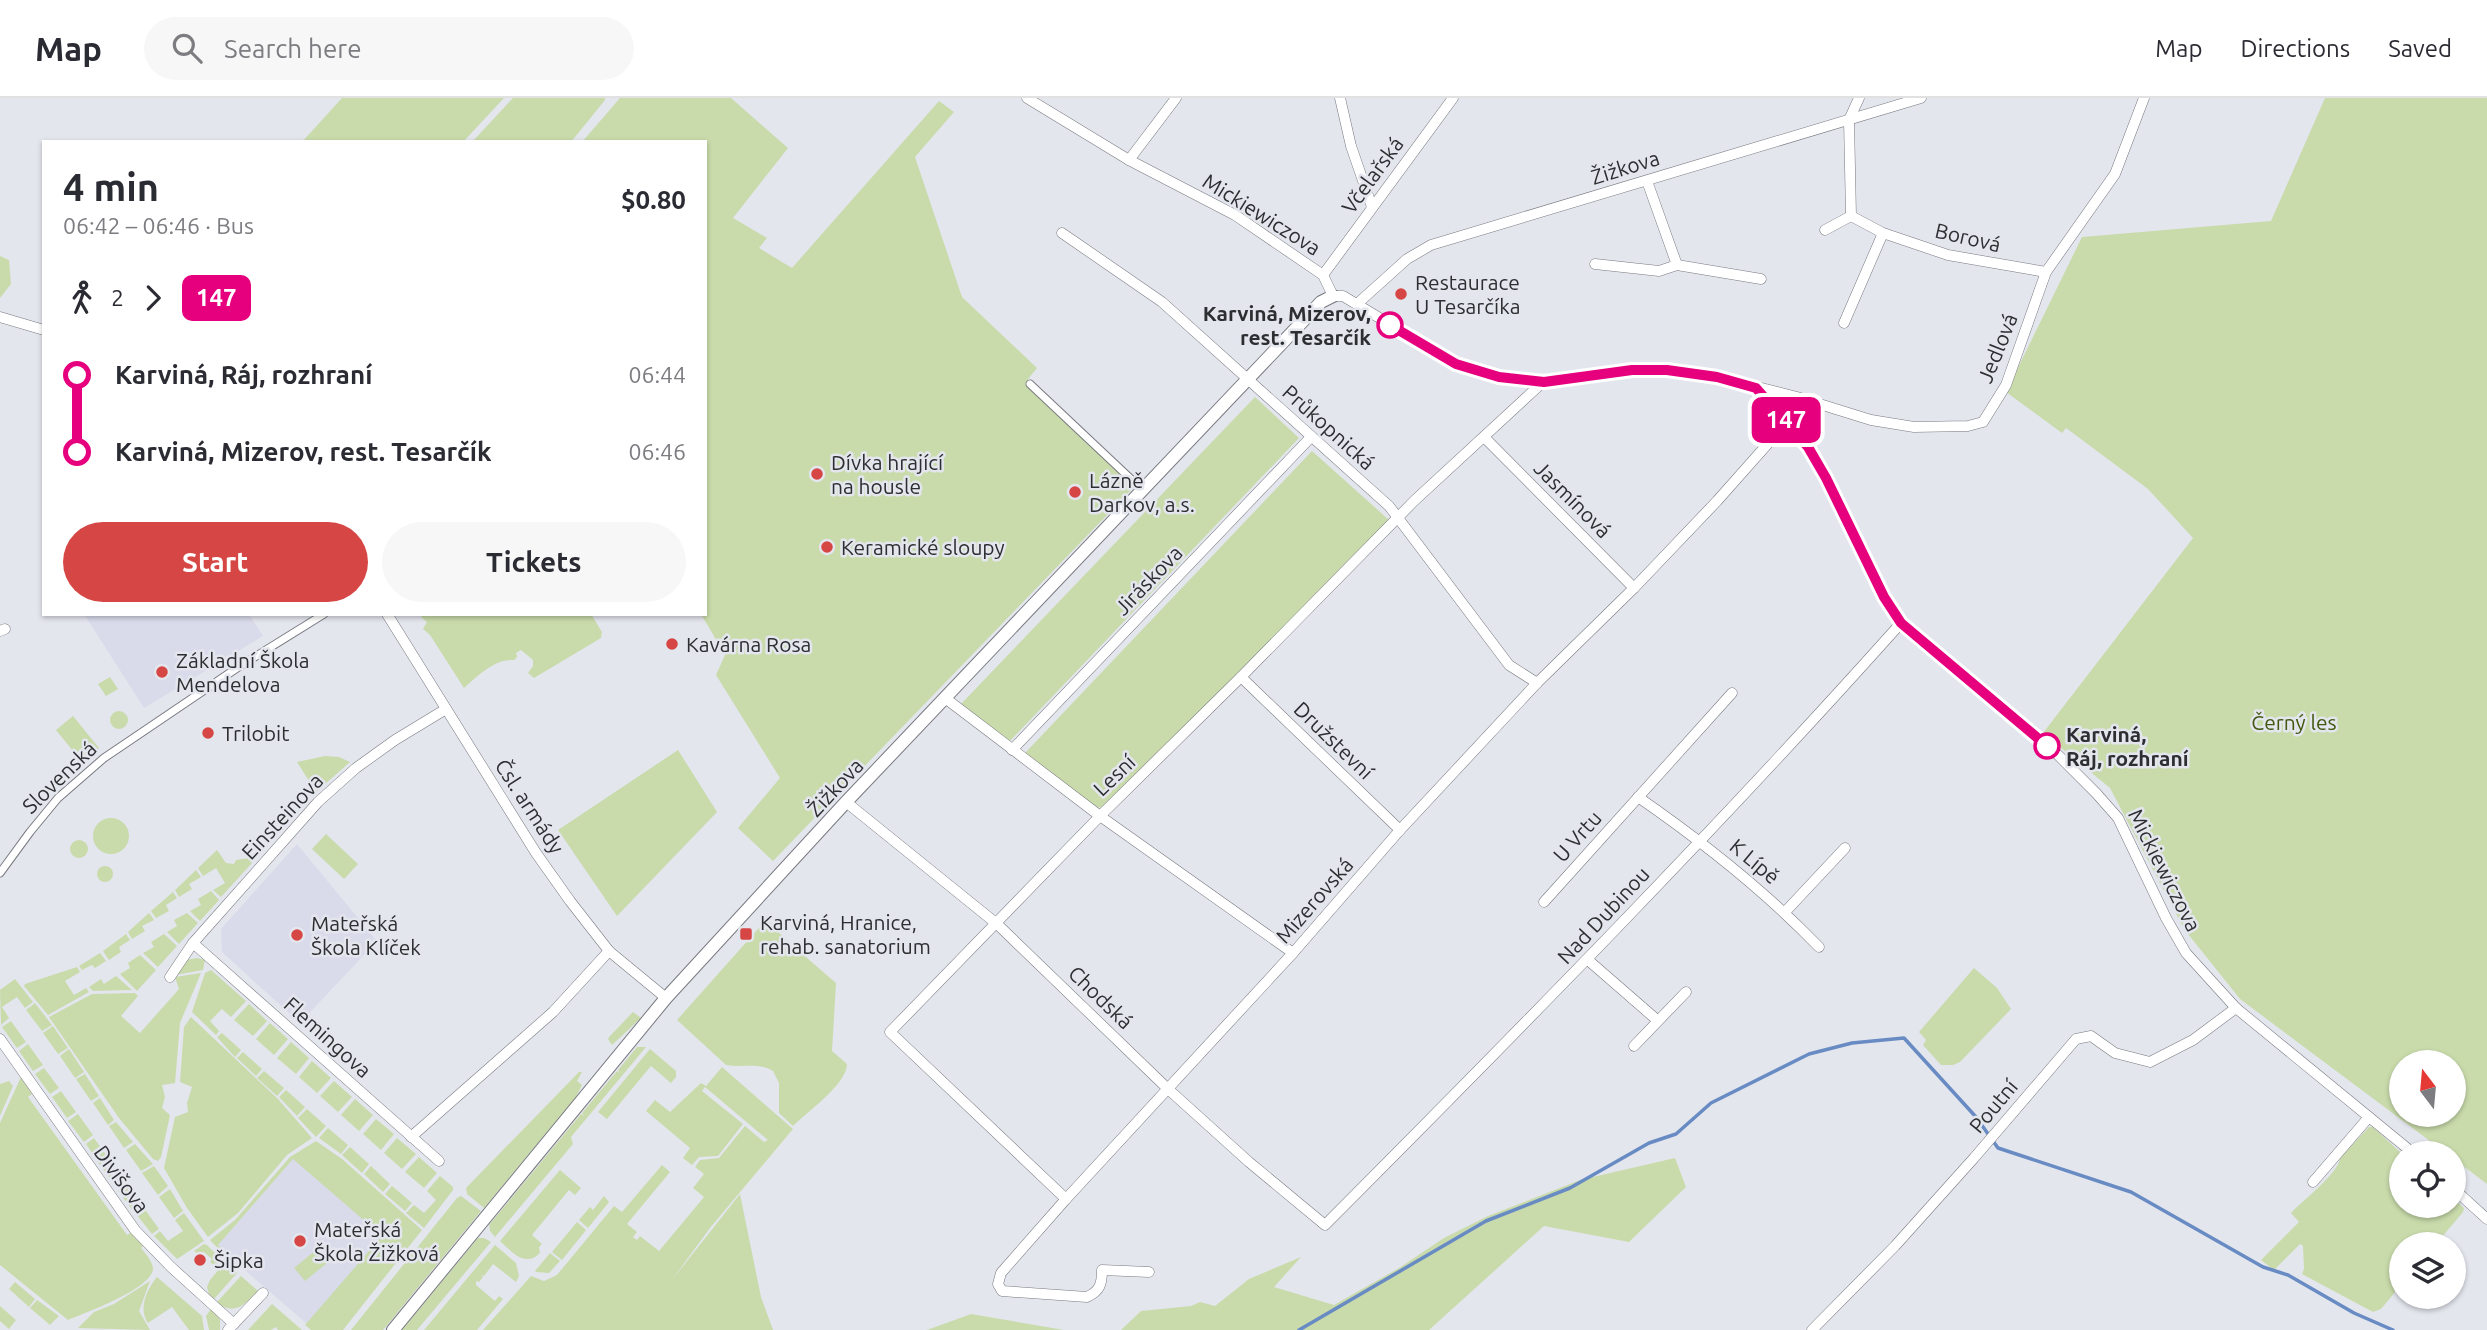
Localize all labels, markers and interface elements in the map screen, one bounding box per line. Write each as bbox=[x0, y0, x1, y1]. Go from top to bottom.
search box bbox=[144, 17, 634, 80]
icon: search bbox=[168, 29, 206, 67]
text: Map bbox=[35, 30, 102, 67]
text: Search here bbox=[224, 34, 362, 63]
text: Map bbox=[2155, 35, 2202, 62]
text: Directions bbox=[2240, 35, 2350, 62]
text: Saved bbox=[2388, 35, 2452, 62]
street label: Včelařská bbox=[1336, 132, 1408, 218]
street label: Žižkova bbox=[1588, 145, 1662, 189]
text: 4 min bbox=[63, 166, 159, 208]
street label: Mickiewiczova bbox=[1199, 168, 1325, 260]
text: $0.80 bbox=[621, 185, 686, 214]
text: 06:42 – 06:46 · Bus bbox=[63, 213, 254, 238]
street label: Borová bbox=[1933, 218, 2003, 256]
place label: Restaurace U Tesarčíka bbox=[1415, 270, 1521, 318]
icon: walk bbox=[63, 279, 101, 317]
icon: forward bbox=[134, 279, 172, 317]
text: 147 bbox=[196, 284, 237, 311]
text: 2 bbox=[111, 285, 124, 310]
marker: Restaurace U Tesarčíka bbox=[1393, 286, 1409, 302]
place label: Karviná, Mizerov, rest. Tesarčík bbox=[1203, 301, 1371, 349]
street label: Jedlová bbox=[1972, 310, 2022, 386]
marker: Karviná, Mizerov, rest. Tesarčík bbox=[1377, 312, 1403, 338]
text: Karviná, Ráj, rozhraní bbox=[115, 360, 372, 389]
text: 06:44 bbox=[628, 362, 686, 387]
street label: Průkopnická bbox=[1278, 379, 1380, 475]
line badge: 147 bbox=[1746, 397, 1826, 443]
text: 147 bbox=[1766, 406, 1806, 433]
text: Karviná, Mizerov, rest. Tesarčík bbox=[115, 437, 492, 466]
text: 06:46 bbox=[628, 439, 686, 464]
place label: Dívka hrající na housle bbox=[831, 450, 944, 498]
street label: Jasmínová bbox=[1530, 456, 1616, 542]
marker: Dívka hrající na housle bbox=[809, 466, 825, 482]
place label: Lázně Darkov, a.s. bbox=[1089, 468, 1195, 516]
marker: Lázně Darkov, a.s. bbox=[1067, 484, 1083, 500]
button: Start bbox=[63, 522, 368, 602]
button: Tickets bbox=[382, 522, 686, 602]
place label: Keramické sloupy bbox=[841, 535, 1005, 559]
marker: Keramické sloupy bbox=[819, 539, 835, 555]
street label: Jiráskova bbox=[1109, 540, 1187, 620]
place label: Kavárna Rosa bbox=[686, 632, 811, 656]
marker: Kavárna Rosa bbox=[664, 636, 680, 652]
place label: Základní Škola Mendelova bbox=[176, 648, 310, 696]
marker: Základní Škola Mendelova bbox=[154, 664, 170, 680]
street label: Družstevní bbox=[1289, 696, 1379, 784]
park label: Černý les bbox=[2251, 710, 2337, 734]
place label: Trilobit bbox=[222, 721, 289, 745]
place label: Karviná, Ráj, rozhraní bbox=[2066, 722, 2189, 770]
marker: Trilobit bbox=[200, 725, 216, 741]
marker: Karviná, Ráj, rozhraní bbox=[2034, 733, 2060, 759]
street label: Slovenská bbox=[17, 736, 101, 818]
street label: Lesní bbox=[1088, 749, 1140, 800]
street label: Žižkova bbox=[802, 753, 868, 821]
street label: Čsl. armády bbox=[491, 754, 569, 858]
street label: Einsteinova bbox=[236, 768, 328, 864]
street label: Mickiewiczova bbox=[2124, 805, 2206, 935]
street label: U Vrtu bbox=[1548, 806, 1606, 866]
street label: K Lípě bbox=[1725, 833, 1785, 889]
street label: Mizerovská bbox=[1270, 852, 1358, 948]
street label: Nad Dubinou bbox=[1552, 862, 1654, 968]
place label: Karviná, Hranice, rehab. sanatorium bbox=[760, 910, 931, 958]
place label: Mateřská Škola Klíček bbox=[311, 911, 421, 959]
marker: Karviná, Hranice, rehab. sanatorium bbox=[738, 926, 754, 942]
marker: Mateřská Škola Klíček bbox=[289, 927, 305, 943]
street label: Chodská bbox=[1064, 961, 1138, 1033]
street label: Flemingova bbox=[280, 992, 376, 1082]
north arrow bbox=[2389, 1050, 2466, 1127]
map controls bbox=[2389, 1050, 2466, 1309]
street label: Poutní bbox=[1964, 1074, 2023, 1137]
street label: Divišova bbox=[89, 1141, 155, 1217]
button: locate bbox=[2389, 1141, 2466, 1218]
place label: Mateřská Škola Žižková bbox=[314, 1217, 439, 1265]
button: layers bbox=[2389, 1232, 2466, 1309]
marker: Mateřská Škola Žižková bbox=[292, 1233, 308, 1249]
place label: Šipka bbox=[214, 1248, 264, 1272]
marker: Šipka bbox=[192, 1252, 208, 1268]

